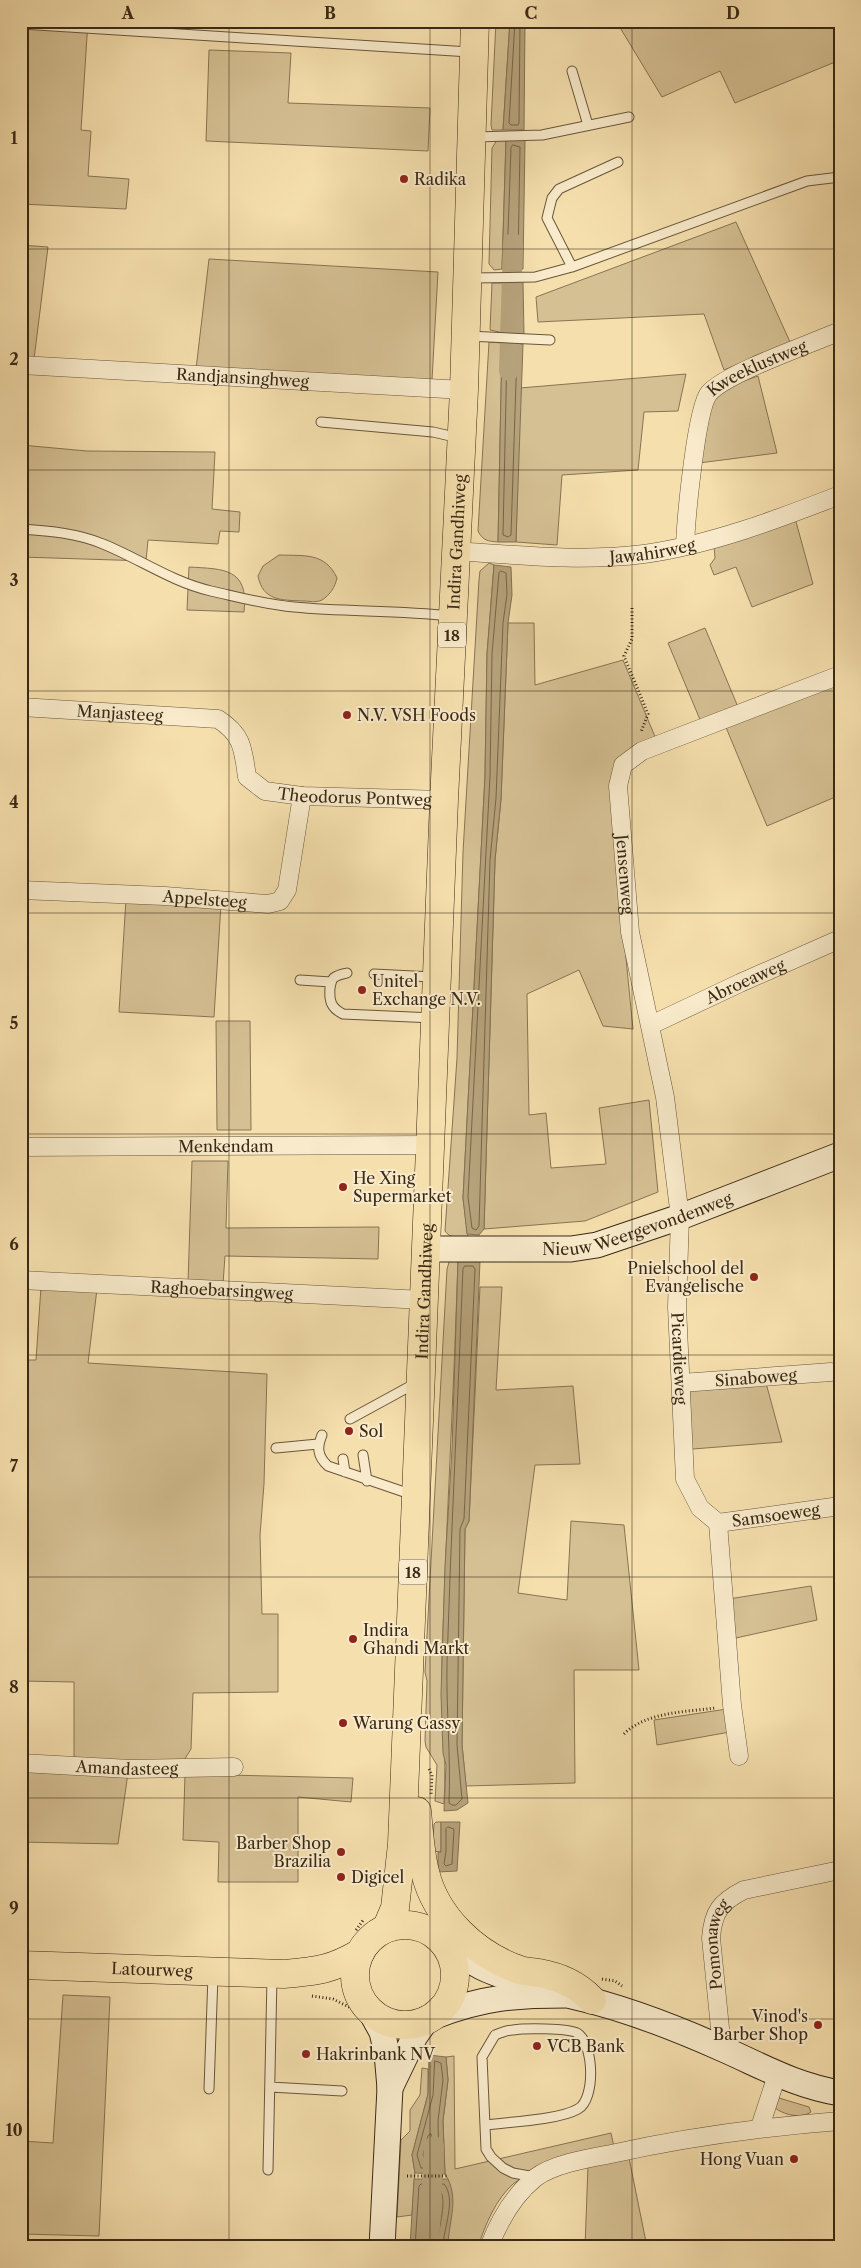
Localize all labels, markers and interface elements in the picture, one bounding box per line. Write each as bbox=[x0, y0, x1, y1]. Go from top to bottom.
text: A bbox=[121, 3, 135, 23]
text: B bbox=[324, 3, 336, 23]
text: C bbox=[525, 3, 537, 23]
text: D bbox=[726, 3, 740, 23]
text: 1 bbox=[10, 128, 18, 148]
place label: Radika bbox=[414, 169, 467, 189]
marker: Radika bbox=[398, 173, 410, 185]
street label: Kweeklustweg bbox=[702, 335, 810, 400]
text: 2 bbox=[9, 349, 19, 369]
street label: Randjansinghweg bbox=[176, 364, 310, 391]
street label: Indira Gandhiweg bbox=[443, 473, 470, 611]
street label: Jawahirweg bbox=[606, 534, 698, 567]
text: 3 bbox=[9, 570, 19, 590]
road number: 18 bbox=[438, 622, 466, 648]
street label: Manjasteeg bbox=[76, 700, 164, 726]
place label: N.V. VSH Foods bbox=[357, 705, 476, 725]
marker: N.V. VSH Foods bbox=[341, 709, 353, 721]
street label: Theodorus Pontweg bbox=[276, 783, 432, 810]
text: 4 bbox=[9, 792, 19, 812]
street label: Jensenweg bbox=[612, 831, 639, 916]
street label: Appelsteeg bbox=[161, 886, 248, 912]
street label: Abroeaweg bbox=[701, 954, 789, 1008]
place label: Unitel Exchange N.V. bbox=[372, 971, 481, 1009]
marker: Unitel Exchange N.V. bbox=[356, 984, 368, 996]
text: 5 bbox=[10, 1013, 19, 1033]
street label: Menkendam bbox=[178, 1136, 274, 1156]
place label: He Xing Supermarket bbox=[353, 1168, 452, 1206]
marker: He Xing Supermarket bbox=[337, 1181, 349, 1193]
street label: Nieuw Weergevondenweg bbox=[542, 1188, 735, 1259]
street label: Indira Gandhiweg bbox=[412, 1223, 437, 1360]
text: 6 bbox=[9, 1234, 19, 1254]
place label: Pnielschool del Evangelische bbox=[627, 1258, 744, 1296]
marker: Pnielschool del Evangelische bbox=[748, 1271, 760, 1283]
street label: Raghoebarsingweg bbox=[150, 1276, 294, 1304]
street label: Picardieweg bbox=[667, 1312, 692, 1406]
street label: Sinaboweg bbox=[714, 1364, 798, 1390]
place label: Sol bbox=[359, 1421, 383, 1441]
marker: Sol bbox=[343, 1425, 355, 1437]
text: 7 bbox=[10, 1456, 19, 1476]
street label: Samsoeweg bbox=[730, 1499, 822, 1531]
road number: 18 bbox=[399, 1560, 427, 1584]
place label: Indira Ghandi Markt bbox=[363, 1620, 470, 1658]
marker: Indira Ghandi Markt bbox=[347, 1633, 359, 1645]
text: 8 bbox=[9, 1677, 19, 1697]
place label: Warung Cassy bbox=[352, 1713, 461, 1733]
marker: Warung Cassy bbox=[337, 1717, 349, 1729]
street label: Amandasteeg bbox=[74, 1756, 179, 1779]
place label: Barber Shop Brazilia bbox=[236, 1833, 332, 1871]
marker: Barber Shop Brazilia bbox=[335, 1846, 347, 1858]
place label: Digicel bbox=[351, 1867, 405, 1887]
marker: Digicel bbox=[335, 1871, 347, 1883]
street label: Pomonaweg bbox=[701, 1894, 734, 1991]
text: 9 bbox=[9, 1898, 19, 1918]
street label: Latourweg bbox=[111, 1958, 193, 1981]
place label: Vinod's Barber Shop bbox=[713, 2006, 808, 2044]
marker: Vinod's Barber Shop bbox=[812, 2019, 824, 2031]
place label: VCB Bank bbox=[546, 2036, 625, 2056]
marker: VCB Bank bbox=[531, 2040, 543, 2052]
place label: Hakrinbank NV bbox=[316, 2044, 435, 2064]
marker: Hakrinbank NV bbox=[300, 2048, 312, 2060]
text: 10 bbox=[5, 2120, 23, 2140]
place label: Hong Vuan bbox=[700, 2149, 784, 2169]
marker: Hong Vuan bbox=[788, 2153, 800, 2165]

